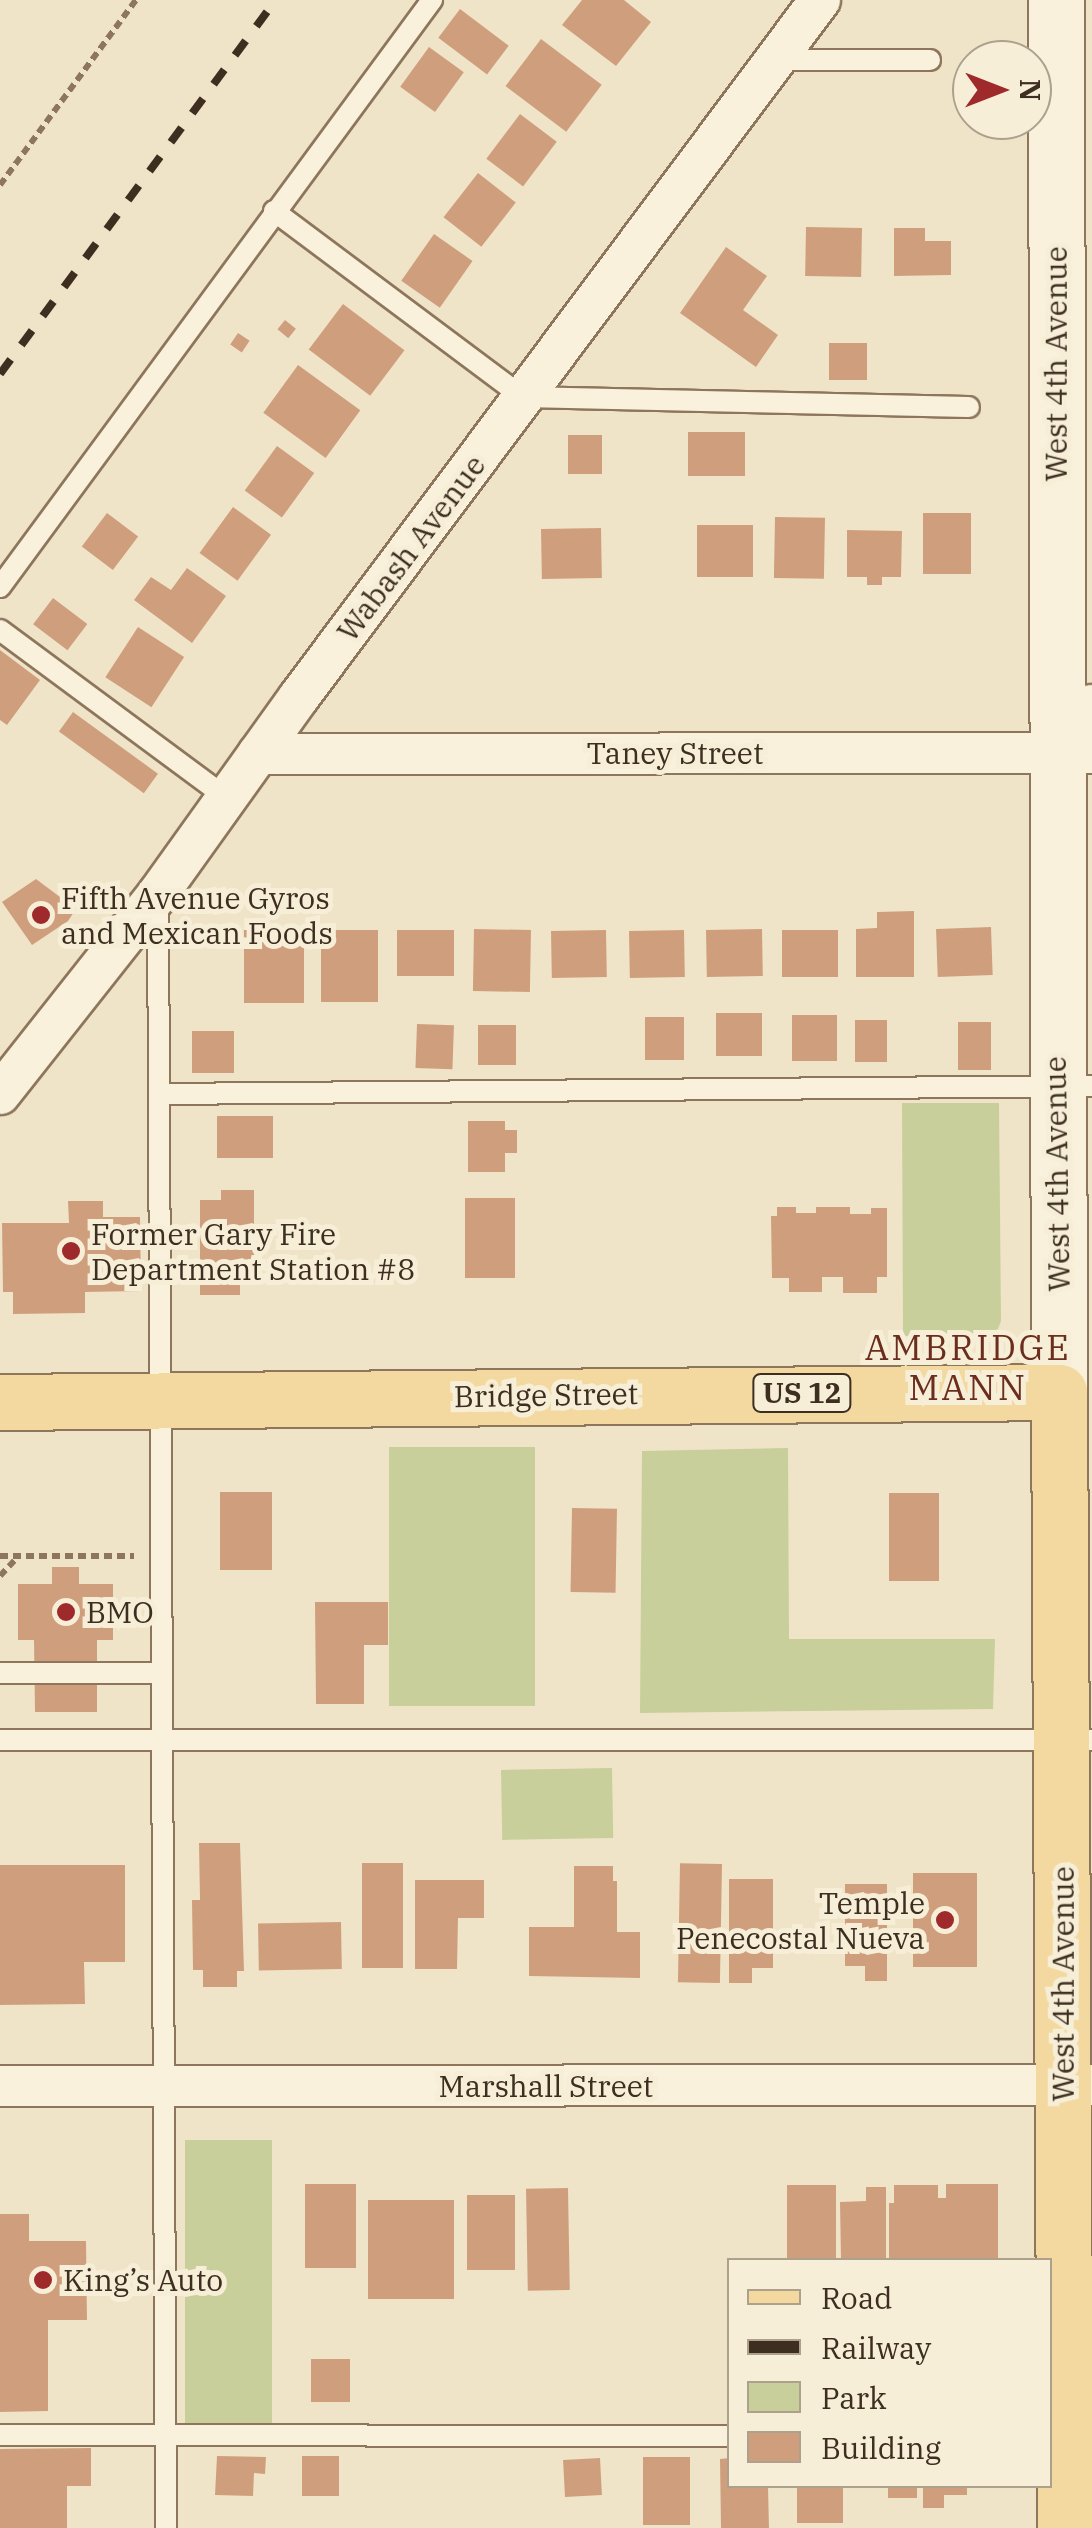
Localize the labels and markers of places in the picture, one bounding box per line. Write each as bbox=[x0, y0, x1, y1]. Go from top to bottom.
place label: Fifth Avenue Gyros and Mexican Foods bbox=[61, 880, 333, 950]
marker: Fifth Avenue Gyros and Mexican Foods bbox=[30, 904, 52, 926]
place label: Former Gary Fire Department Station #8 bbox=[91, 1216, 415, 1286]
marker: Former Gary Fire Department Station #8 bbox=[60, 1240, 82, 1262]
place label: BMO bbox=[86, 1594, 154, 1630]
marker: BMO bbox=[55, 1601, 77, 1623]
place label: Temple Penecostal Nueva bbox=[676, 1885, 925, 1956]
marker: Temple Penecostal Nueva bbox=[934, 1909, 956, 1931]
place label: King’s Auto bbox=[63, 2262, 223, 2298]
marker: King’s Auto bbox=[32, 2269, 54, 2291]

